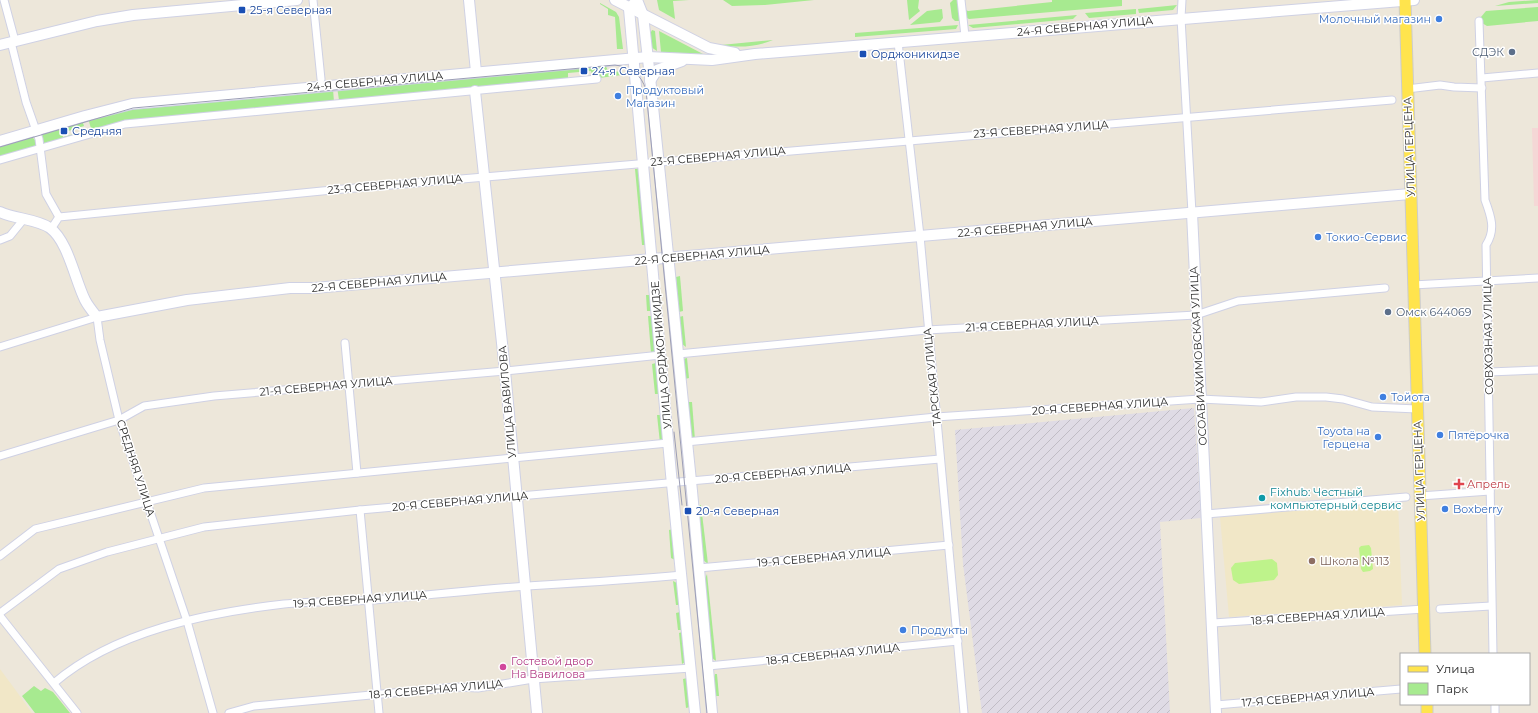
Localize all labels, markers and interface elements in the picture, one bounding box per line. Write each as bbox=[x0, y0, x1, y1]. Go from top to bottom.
place label: 25-я Северная bbox=[250, 3, 332, 17]
marker: 25-я Северная bbox=[237, 5, 247, 15]
place label: Молочный магазин bbox=[1319, 12, 1431, 26]
street label: 24-Я СЕВЕРНАЯ УЛИЦА bbox=[1016, 13, 1154, 39]
marker: Молочный магазин bbox=[1434, 14, 1444, 24]
place label: СДЭК bbox=[1472, 45, 1504, 59]
place label: Орджоникидзе bbox=[871, 47, 960, 61]
marker: СДЭК bbox=[1507, 47, 1517, 57]
marker: Орджоникидзе bbox=[858, 49, 868, 59]
place label: 24-я Северная bbox=[592, 64, 675, 78]
marker: 24-я Северная bbox=[579, 66, 589, 76]
street label: 24-Я СЕВЕРНАЯ УЛИЦА bbox=[306, 68, 444, 94]
place label: Продуктовый Магазин bbox=[626, 83, 704, 110]
marker: Продуктовый Магазин bbox=[613, 91, 623, 101]
street label: УЛИЦА ГЕРЦЕНА bbox=[1400, 96, 1418, 197]
street label: 23-Я СЕВЕРНАЯ УЛИЦА bbox=[973, 117, 1110, 141]
place label: Средняя bbox=[72, 124, 122, 138]
marker: Средняя bbox=[59, 126, 69, 136]
street label: 23-Я СЕВЕРНАЯ УЛИЦА bbox=[650, 143, 787, 169]
street label: 23-Я СЕВЕРНАЯ УЛИЦА bbox=[327, 171, 464, 197]
street label: 22-Я СЕВЕРНАЯ УЛИЦА bbox=[957, 214, 1094, 240]
place label: Токио-Сервис bbox=[1326, 230, 1407, 244]
marker: Токио-Сервис bbox=[1313, 232, 1323, 242]
street label: 22-Я СЕВЕРНАЯ УЛИЦА bbox=[634, 242, 771, 268]
street label: ОСОАВИАХИМОВСКАЯ УЛИЦА bbox=[1186, 265, 1210, 446]
street label: 22-Я СЕВЕРНАЯ УЛИЦА bbox=[311, 269, 448, 295]
street label: СОВХОЗНАЯ УЛИЦА bbox=[1480, 276, 1496, 395]
street label: УЛИЦА ОРДЖОНИКИДЗЕ bbox=[648, 281, 674, 429]
place label: Омск 644069 bbox=[1396, 305, 1472, 319]
marker: Омск 644069 bbox=[1383, 307, 1393, 317]
street label: 21-Я СЕВЕРНАЯ УЛИЦА bbox=[965, 313, 1100, 334]
street label: ТАРСКАЯ УЛИЦА bbox=[920, 327, 944, 427]
street label: УЛИЦА ВАВИЛОВА bbox=[495, 344, 519, 459]
street label: 21-Я СЕВЕРНАЯ УЛИЦА bbox=[259, 373, 394, 399]
place label: Тойота bbox=[1391, 390, 1430, 404]
marker: Тойота bbox=[1378, 392, 1388, 402]
street label: 20-Я СЕВЕРНАЯ УЛИЦА bbox=[1031, 394, 1170, 418]
street label: СРЕДНЯЯ УЛИЦА bbox=[114, 418, 159, 519]
street label: УЛИЦА ГЕРЦЕНА bbox=[1410, 420, 1428, 521]
place label: Toyota на Герцена bbox=[1317, 424, 1370, 451]
place label: Пятёрочка bbox=[1448, 428, 1509, 442]
marker: Пятёрочка bbox=[1435, 430, 1445, 440]
marker: Toyota на Герцена bbox=[1373, 432, 1383, 442]
street label: 20-Я СЕВЕРНАЯ УЛИЦА bbox=[714, 460, 853, 486]
place label: Апрель bbox=[1467, 477, 1510, 491]
marker: Апрель bbox=[1454, 479, 1464, 489]
place label: Fixhub: Честный компьютерный сервис bbox=[1270, 485, 1401, 512]
street label: 20-Я СЕВЕРНАЯ УЛИЦА bbox=[391, 488, 530, 514]
marker: Fixhub: Честный компьютерный сервис bbox=[1257, 493, 1267, 503]
place label: Boxberry bbox=[1453, 502, 1503, 516]
place label: 20-я Северная bbox=[696, 504, 779, 518]
marker: Boxberry bbox=[1440, 504, 1450, 514]
marker: 20-я Северная bbox=[683, 506, 693, 516]
street label: 19-Я СЕВЕРНАЯ УЛИЦА bbox=[757, 544, 892, 570]
place label: Школа №113 bbox=[1320, 554, 1389, 568]
marker: Школа №113 bbox=[1307, 556, 1317, 566]
street label: 19-Я СЕВЕРНАЯ УЛИЦА bbox=[293, 587, 428, 611]
street label: 18-Я СЕВЕРНАЯ УЛИЦА bbox=[1251, 604, 1386, 628]
place label: Продукты bbox=[911, 623, 968, 637]
marker: Продукты bbox=[898, 625, 908, 635]
street label: 18-Я СЕВЕРНАЯ УЛИЦА bbox=[766, 640, 901, 668]
legend bbox=[1400, 653, 1530, 705]
place label: Гостевой двор На Вавилова bbox=[511, 654, 593, 681]
text: Улица bbox=[1436, 661, 1475, 676]
marker: Гостевой двор На Вавилова bbox=[498, 662, 508, 672]
street label: 18-Я СЕВЕРНАЯ УЛИЦА bbox=[369, 676, 504, 702]
text: Парк bbox=[1436, 681, 1468, 696]
street label: 17-Я СЕВЕРНАЯ УЛИЦА bbox=[1241, 684, 1376, 710]

